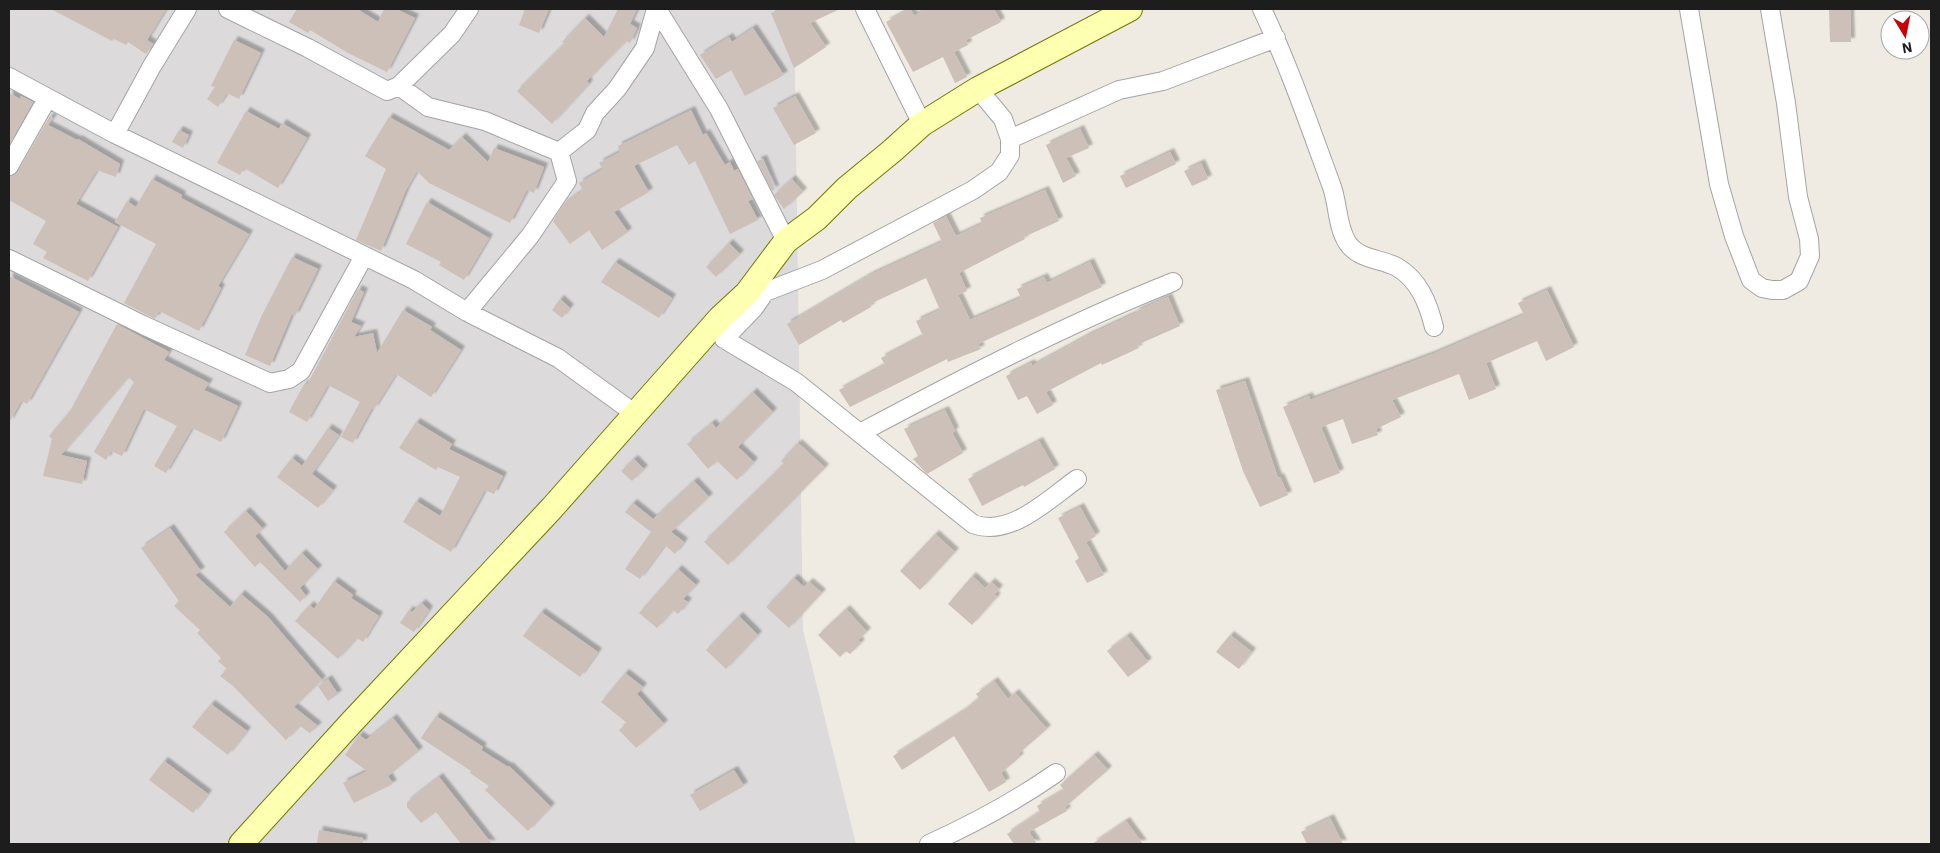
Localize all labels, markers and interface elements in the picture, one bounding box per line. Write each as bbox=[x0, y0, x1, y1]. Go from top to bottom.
north arrow bbox=[1880, 10, 1930, 60]
text: N bbox=[1901, 38, 1914, 58]

